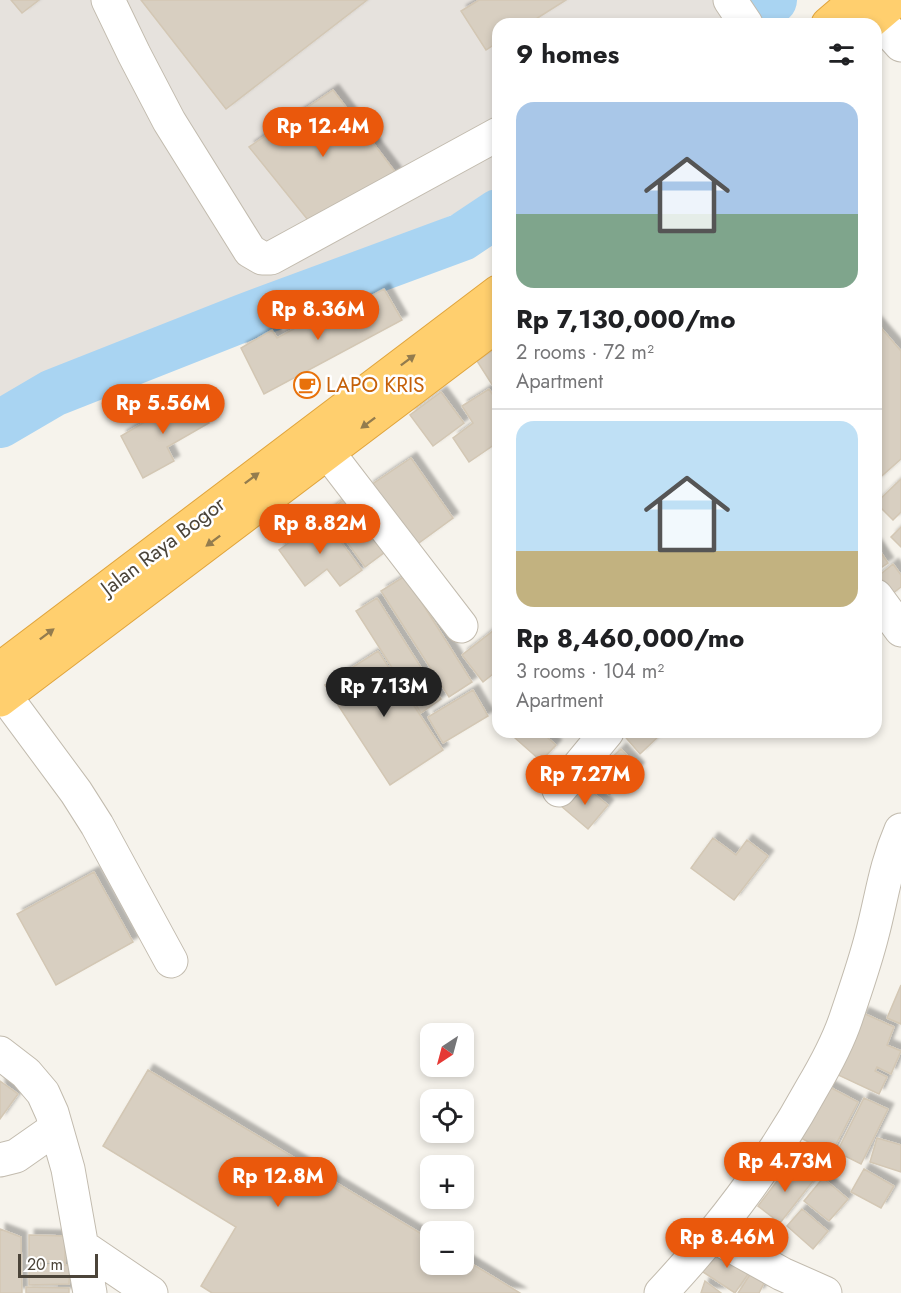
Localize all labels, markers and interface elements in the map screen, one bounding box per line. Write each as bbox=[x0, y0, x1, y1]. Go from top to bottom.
text: 9 homes bbox=[516, 35, 619, 73]
icon: filters bbox=[825, 38, 858, 71]
pin: Rp 12.4M bbox=[261, 107, 385, 158]
text: Rp 12.4M bbox=[277, 112, 369, 141]
icon: home bbox=[633, 141, 741, 249]
pin: Rp 8.36M bbox=[256, 290, 380, 341]
text: Rp 8.36M bbox=[271, 295, 365, 324]
text: Rp 7,130,000/mo bbox=[516, 300, 735, 338]
text: 2 rooms · 72 m² bbox=[516, 338, 654, 367]
one-way arrow bbox=[399, 354, 415, 366]
text: Apartment bbox=[516, 367, 603, 396]
cafe icon: LAPO KRIS bbox=[292, 370, 322, 400]
place label: LAPO KRIS bbox=[326, 370, 425, 400]
pin: Rp 5.56M bbox=[101, 384, 225, 435]
text: Rp 5.56M bbox=[116, 389, 210, 418]
one-way arrow bbox=[361, 417, 376, 429]
icon: home bbox=[633, 460, 741, 568]
one-way arrow bbox=[244, 472, 260, 484]
street label: Jalan Raya Bogor bbox=[92, 489, 232, 605]
pin: Rp 8.82M bbox=[258, 504, 382, 555]
text: Rp 8.82M bbox=[273, 509, 367, 538]
one-way arrow bbox=[205, 534, 220, 546]
text: Rp 8,460,000/mo bbox=[516, 619, 744, 657]
one-way arrow bbox=[39, 628, 54, 640]
text: 3 rooms · 104 m² bbox=[516, 657, 664, 686]
pin: Rp 7.13M bbox=[322, 667, 446, 718]
text: Rp 7.13M bbox=[340, 672, 428, 701]
text: Apartment bbox=[516, 686, 603, 715]
pin: Rp 7.27M bbox=[523, 755, 647, 806]
text: Rp 7.27M bbox=[540, 760, 630, 789]
north arrow bbox=[420, 1023, 474, 1077]
map controls bbox=[420, 1023, 474, 1275]
button: locate bbox=[420, 1089, 474, 1143]
pin: Rp 4.73M bbox=[723, 1142, 847, 1193]
text: Rp 4.73M bbox=[738, 1147, 832, 1176]
button: + bbox=[420, 1155, 474, 1209]
pin: Rp 12.8M bbox=[216, 1157, 340, 1208]
text: Rp 12.8M bbox=[232, 1162, 324, 1191]
pin: Rp 8.46M bbox=[665, 1218, 789, 1269]
button: − bbox=[420, 1221, 474, 1275]
text: Rp 8.46M bbox=[679, 1223, 775, 1252]
scale bar bbox=[18, 1251, 98, 1278]
text: 20 m bbox=[27, 1253, 63, 1276]

